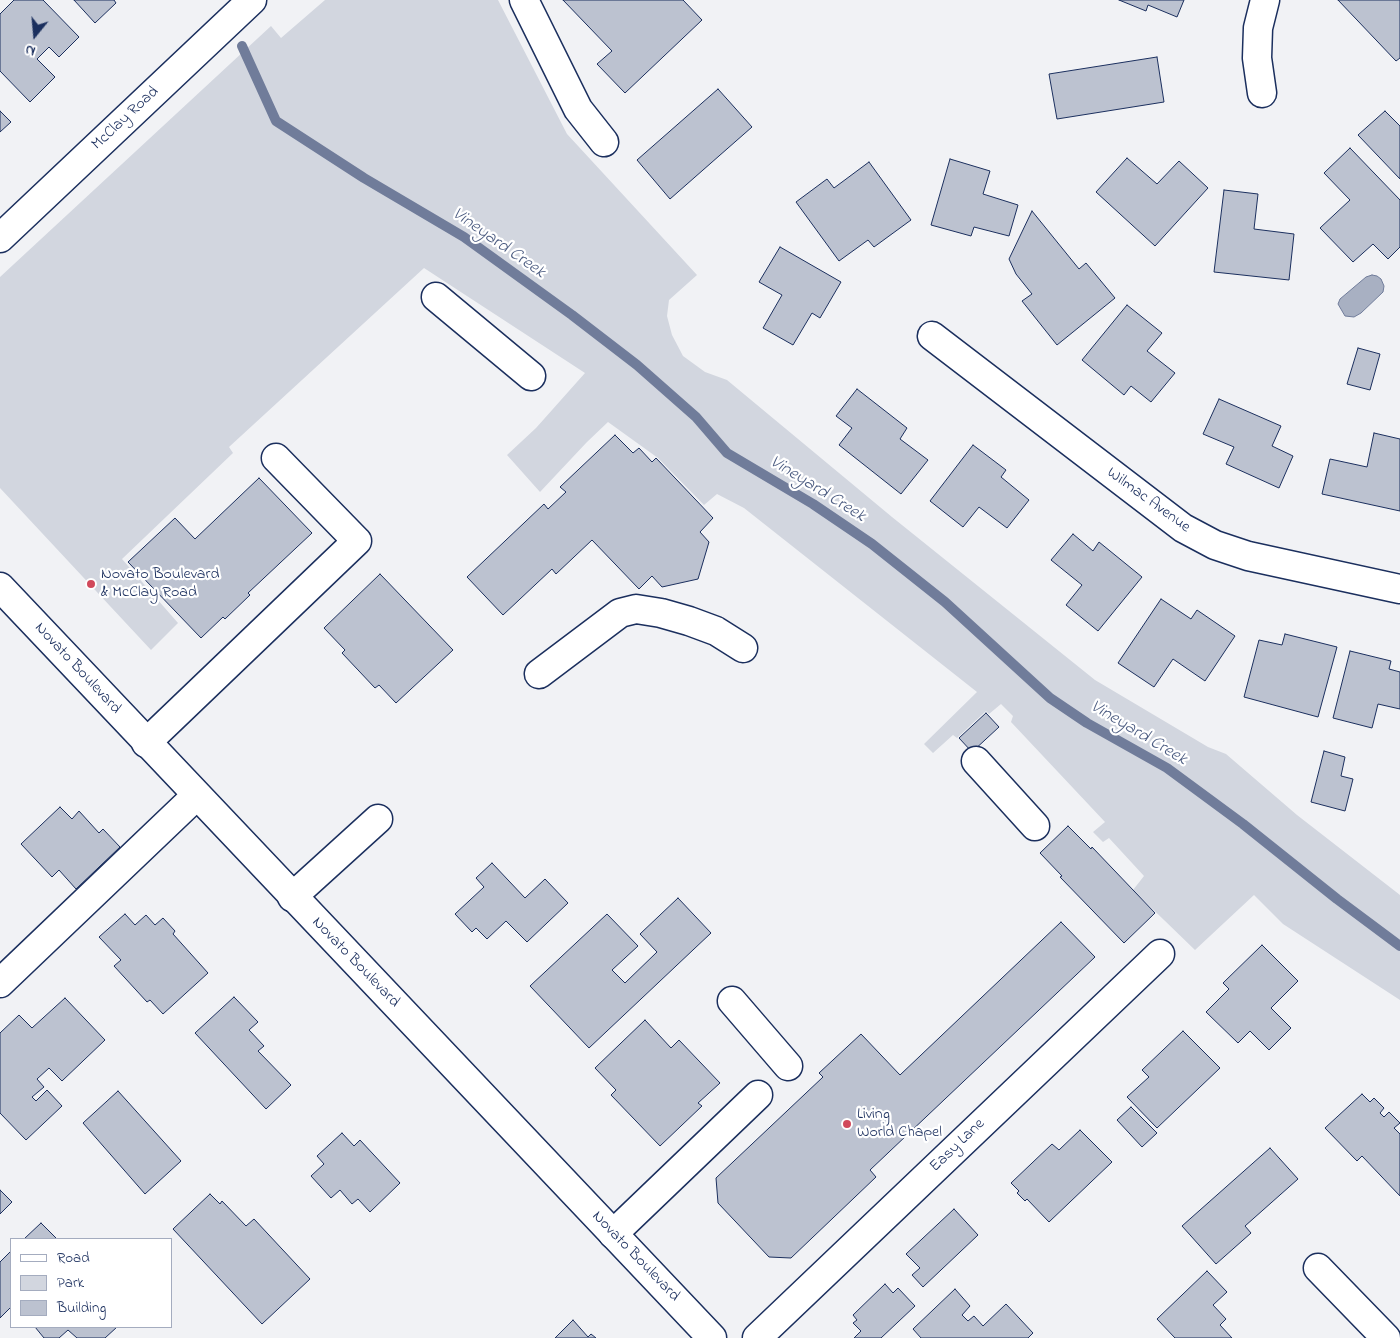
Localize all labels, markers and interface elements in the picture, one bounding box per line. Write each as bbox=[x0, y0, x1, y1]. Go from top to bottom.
north arrow bbox=[10, 10, 60, 60]
text: N bbox=[23, 38, 38, 61]
street label: McClay Road bbox=[89, 83, 163, 155]
water label: Vineyard Creek bbox=[447, 204, 549, 284]
water label: Vineyard Creek bbox=[765, 452, 869, 528]
street label: Wilmac Avenue bbox=[1102, 464, 1194, 538]
place label: Novato Boulevard & McClay Road bbox=[101, 565, 219, 603]
marker: Novato Boulevard & McClay Road bbox=[85, 578, 97, 590]
street label: Novato Boulevard bbox=[30, 619, 124, 719]
water label: Vineyard Creek bbox=[1086, 697, 1190, 771]
street label: Novato Boulevard bbox=[307, 914, 403, 1012]
place label: Living World Chapel bbox=[857, 1105, 942, 1143]
street label: Easy Lane bbox=[927, 1115, 989, 1177]
marker: Living World Chapel bbox=[841, 1118, 853, 1130]
street label: Novato Boulevard bbox=[587, 1208, 683, 1306]
legend bbox=[10, 1238, 172, 1328]
text: Road bbox=[57, 1247, 90, 1269]
text: Park bbox=[57, 1272, 84, 1294]
text: Building bbox=[57, 1297, 106, 1319]

